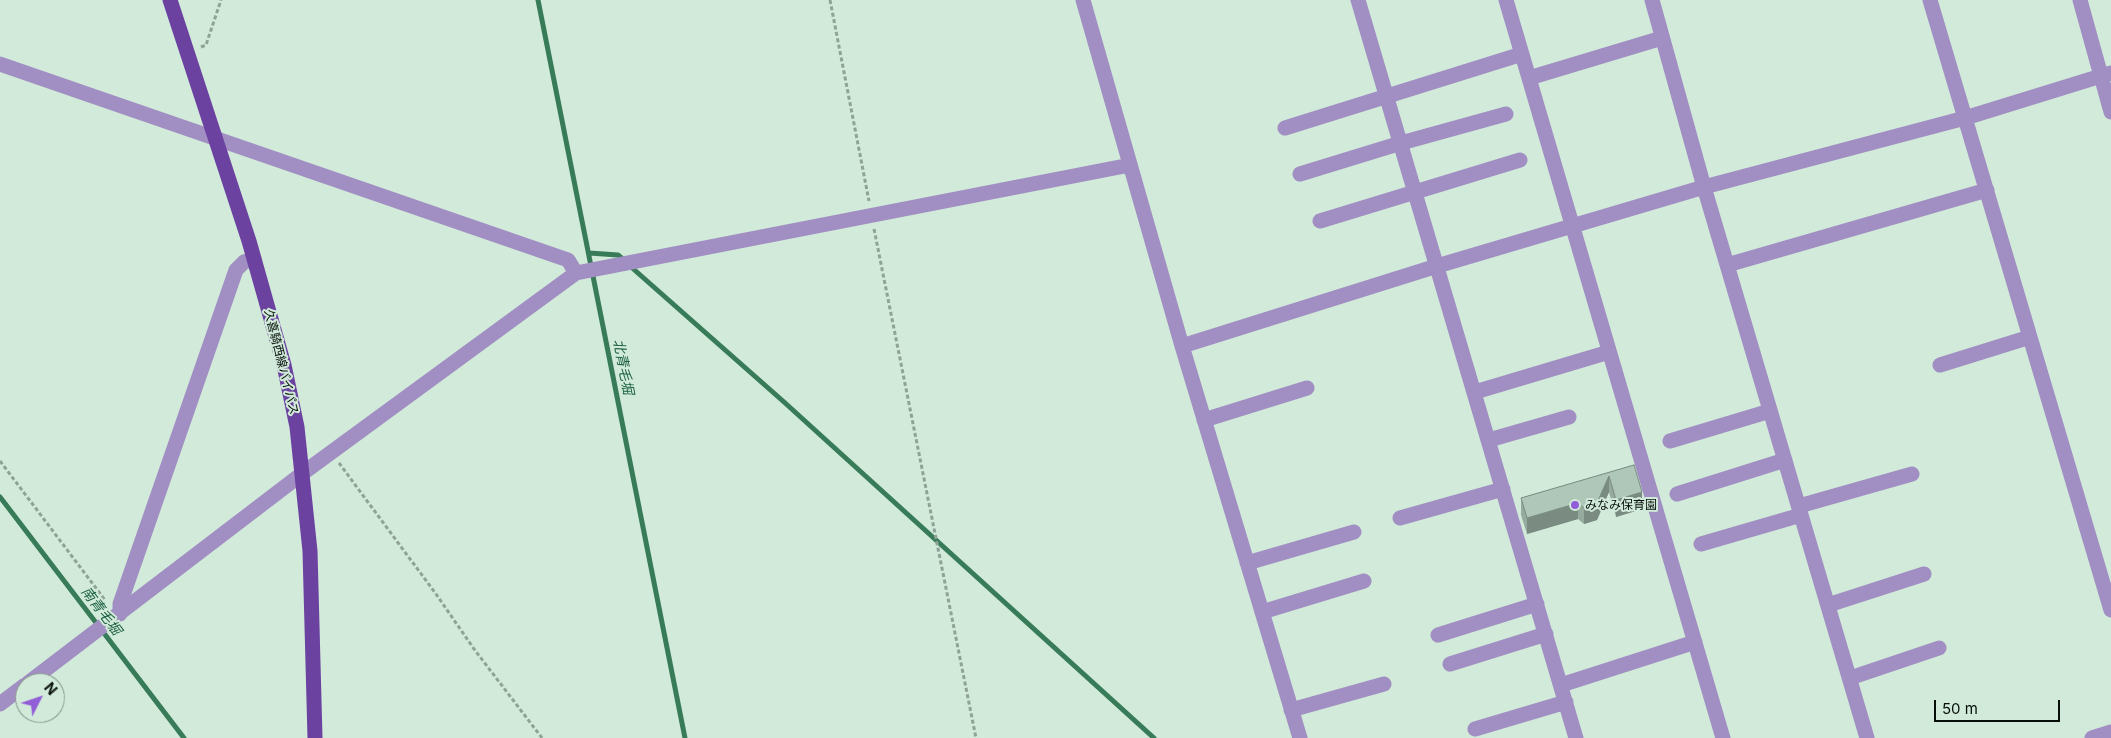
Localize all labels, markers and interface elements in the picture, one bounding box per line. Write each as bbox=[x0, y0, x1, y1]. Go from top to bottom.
street label: 久喜騎西線バイパス bbox=[261, 308, 301, 416]
water label: 北青毛堀 bbox=[609, 338, 637, 396]
place label: みなみ保育園 bbox=[1585, 498, 1657, 512]
marker: みなみ保育園 bbox=[1569, 499, 1581, 511]
water label: 南青毛堀 bbox=[77, 584, 125, 638]
north arrow bbox=[15, 673, 65, 723]
text: N bbox=[41, 679, 61, 698]
scale bar bbox=[1936, 690, 2062, 722]
text: 50 m bbox=[1942, 699, 1978, 718]

